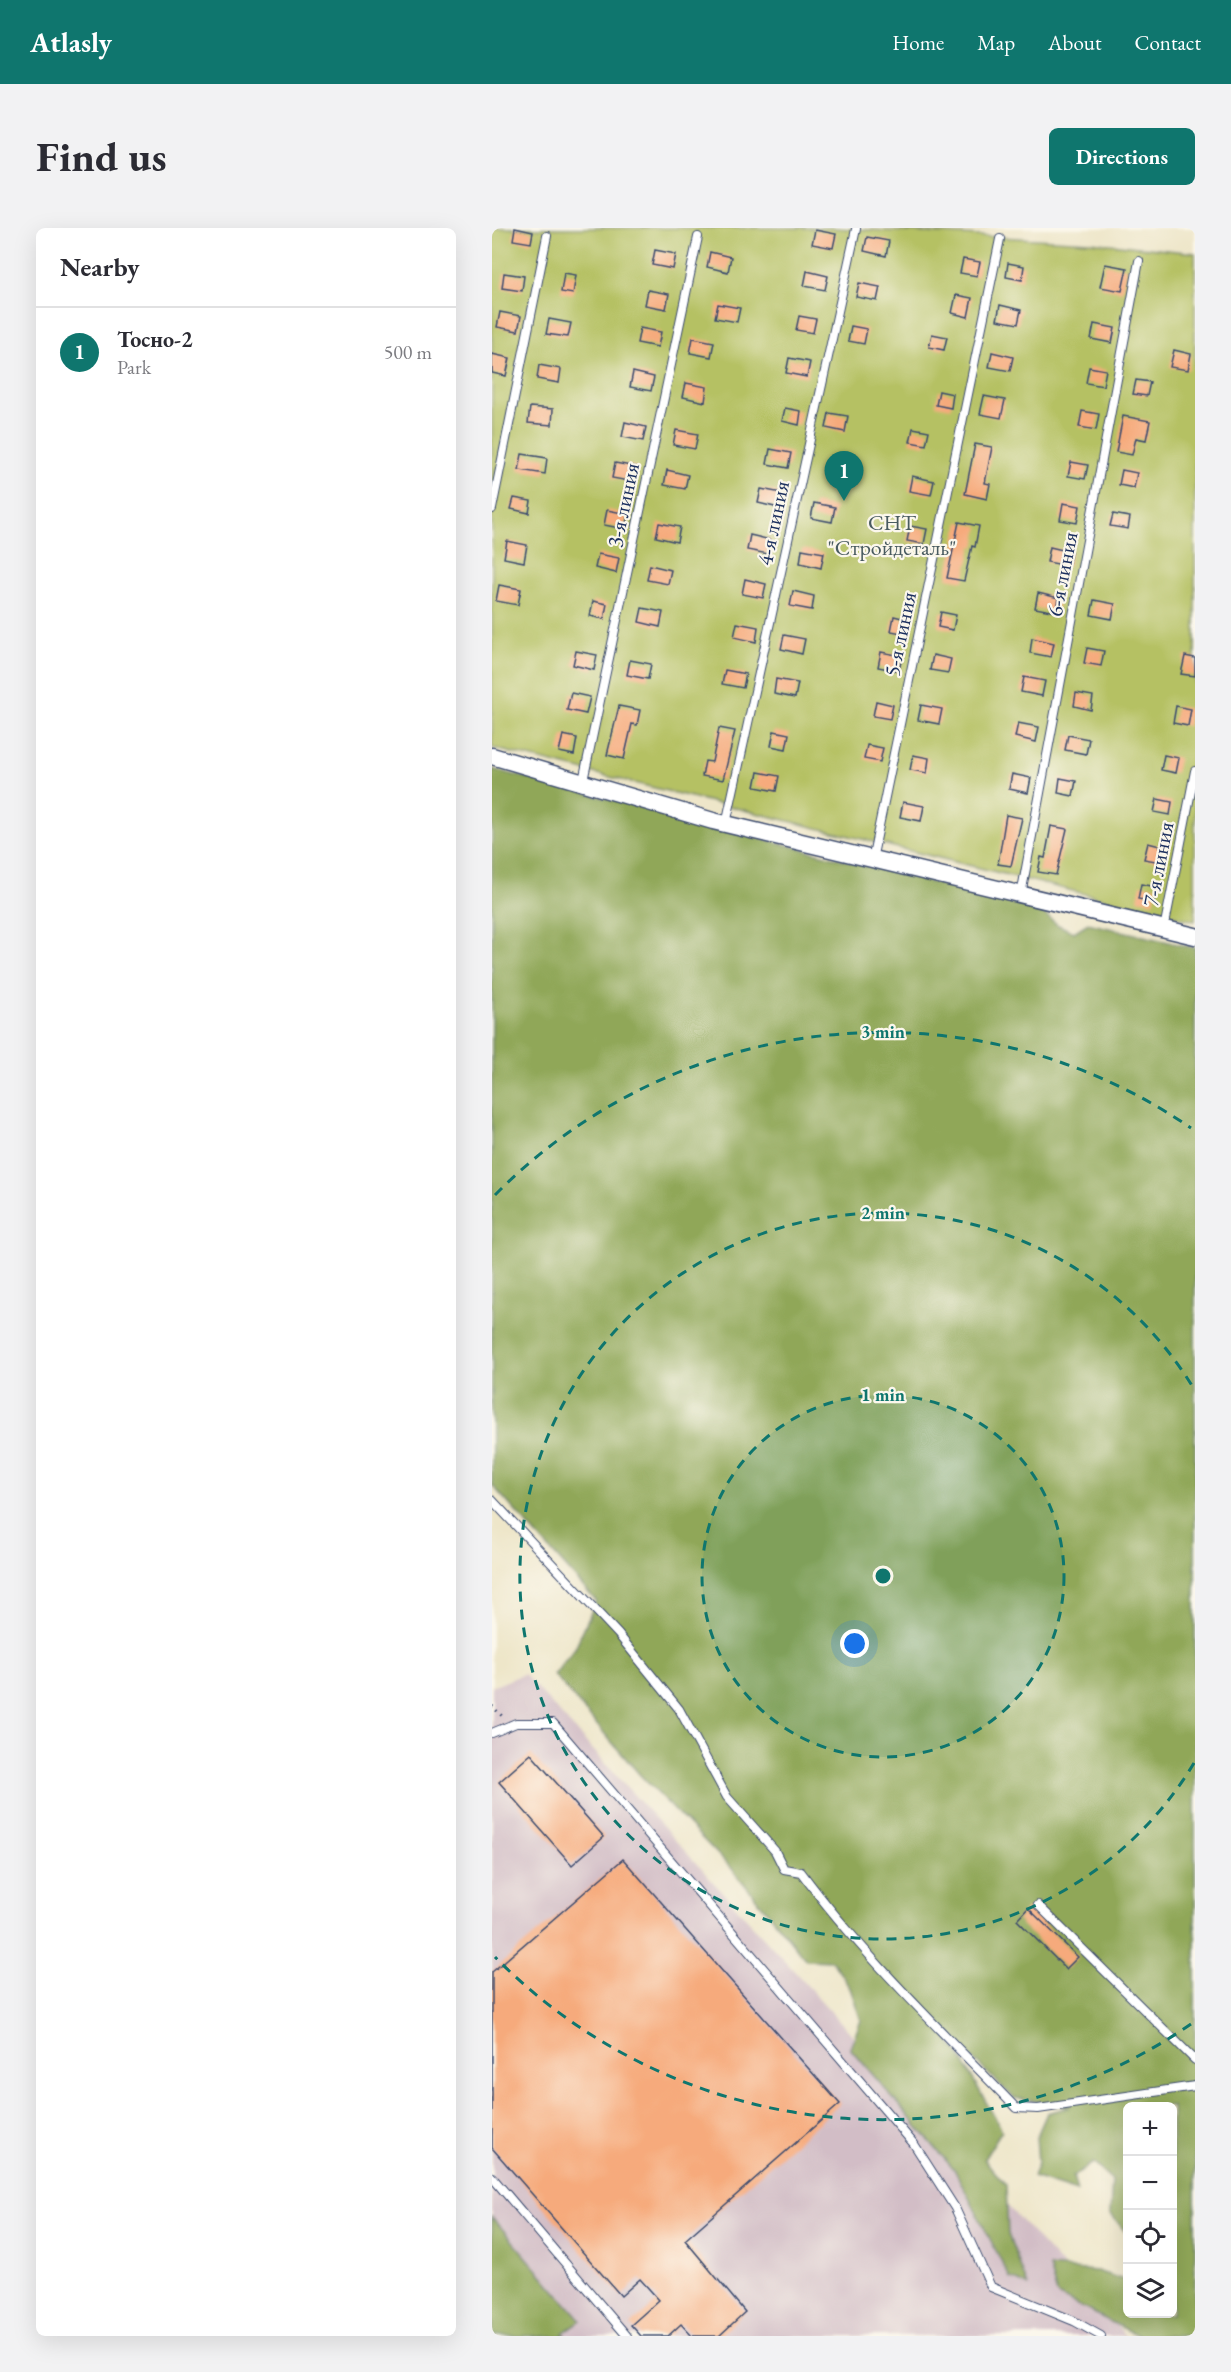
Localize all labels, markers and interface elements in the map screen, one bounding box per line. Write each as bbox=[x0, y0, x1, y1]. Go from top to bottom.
text: Atlasly bbox=[30, 24, 112, 60]
text: Home bbox=[892, 29, 944, 56]
text: Map bbox=[977, 29, 1015, 56]
text: About bbox=[1048, 29, 1101, 56]
text: Contact bbox=[1134, 29, 1201, 56]
button: Directions bbox=[1049, 128, 1195, 185]
text: Find us bbox=[36, 129, 167, 184]
text: Nearby bbox=[60, 250, 140, 284]
text: Тосно-2 bbox=[117, 325, 193, 354]
text: 1 bbox=[74, 339, 85, 365]
text: 500 m bbox=[384, 339, 432, 365]
text: Park bbox=[117, 354, 151, 380]
pin: 1 bbox=[824, 452, 864, 501]
street label: 3-я линия bbox=[600, 460, 646, 550]
street label: 4-я линия bbox=[750, 478, 796, 568]
park label: СНТ "Стройдеталь" bbox=[828, 508, 956, 562]
street label: 6-я линия bbox=[1040, 529, 1084, 619]
street label: 5-я линия bbox=[877, 589, 923, 679]
street label: 7-я линия bbox=[1136, 819, 1180, 909]
text: 3 min bbox=[861, 1020, 905, 1043]
text: 2 min bbox=[861, 1201, 905, 1224]
text: 1 min bbox=[861, 1383, 905, 1406]
centre of rings bbox=[873, 1566, 893, 1586]
your location bbox=[840, 1629, 869, 1658]
map controls bbox=[1123, 2102, 1177, 2318]
button: + bbox=[1123, 2102, 1177, 2156]
button: − bbox=[1123, 2156, 1177, 2210]
button: locate bbox=[1123, 2210, 1177, 2264]
button: layers bbox=[1123, 2264, 1177, 2318]

